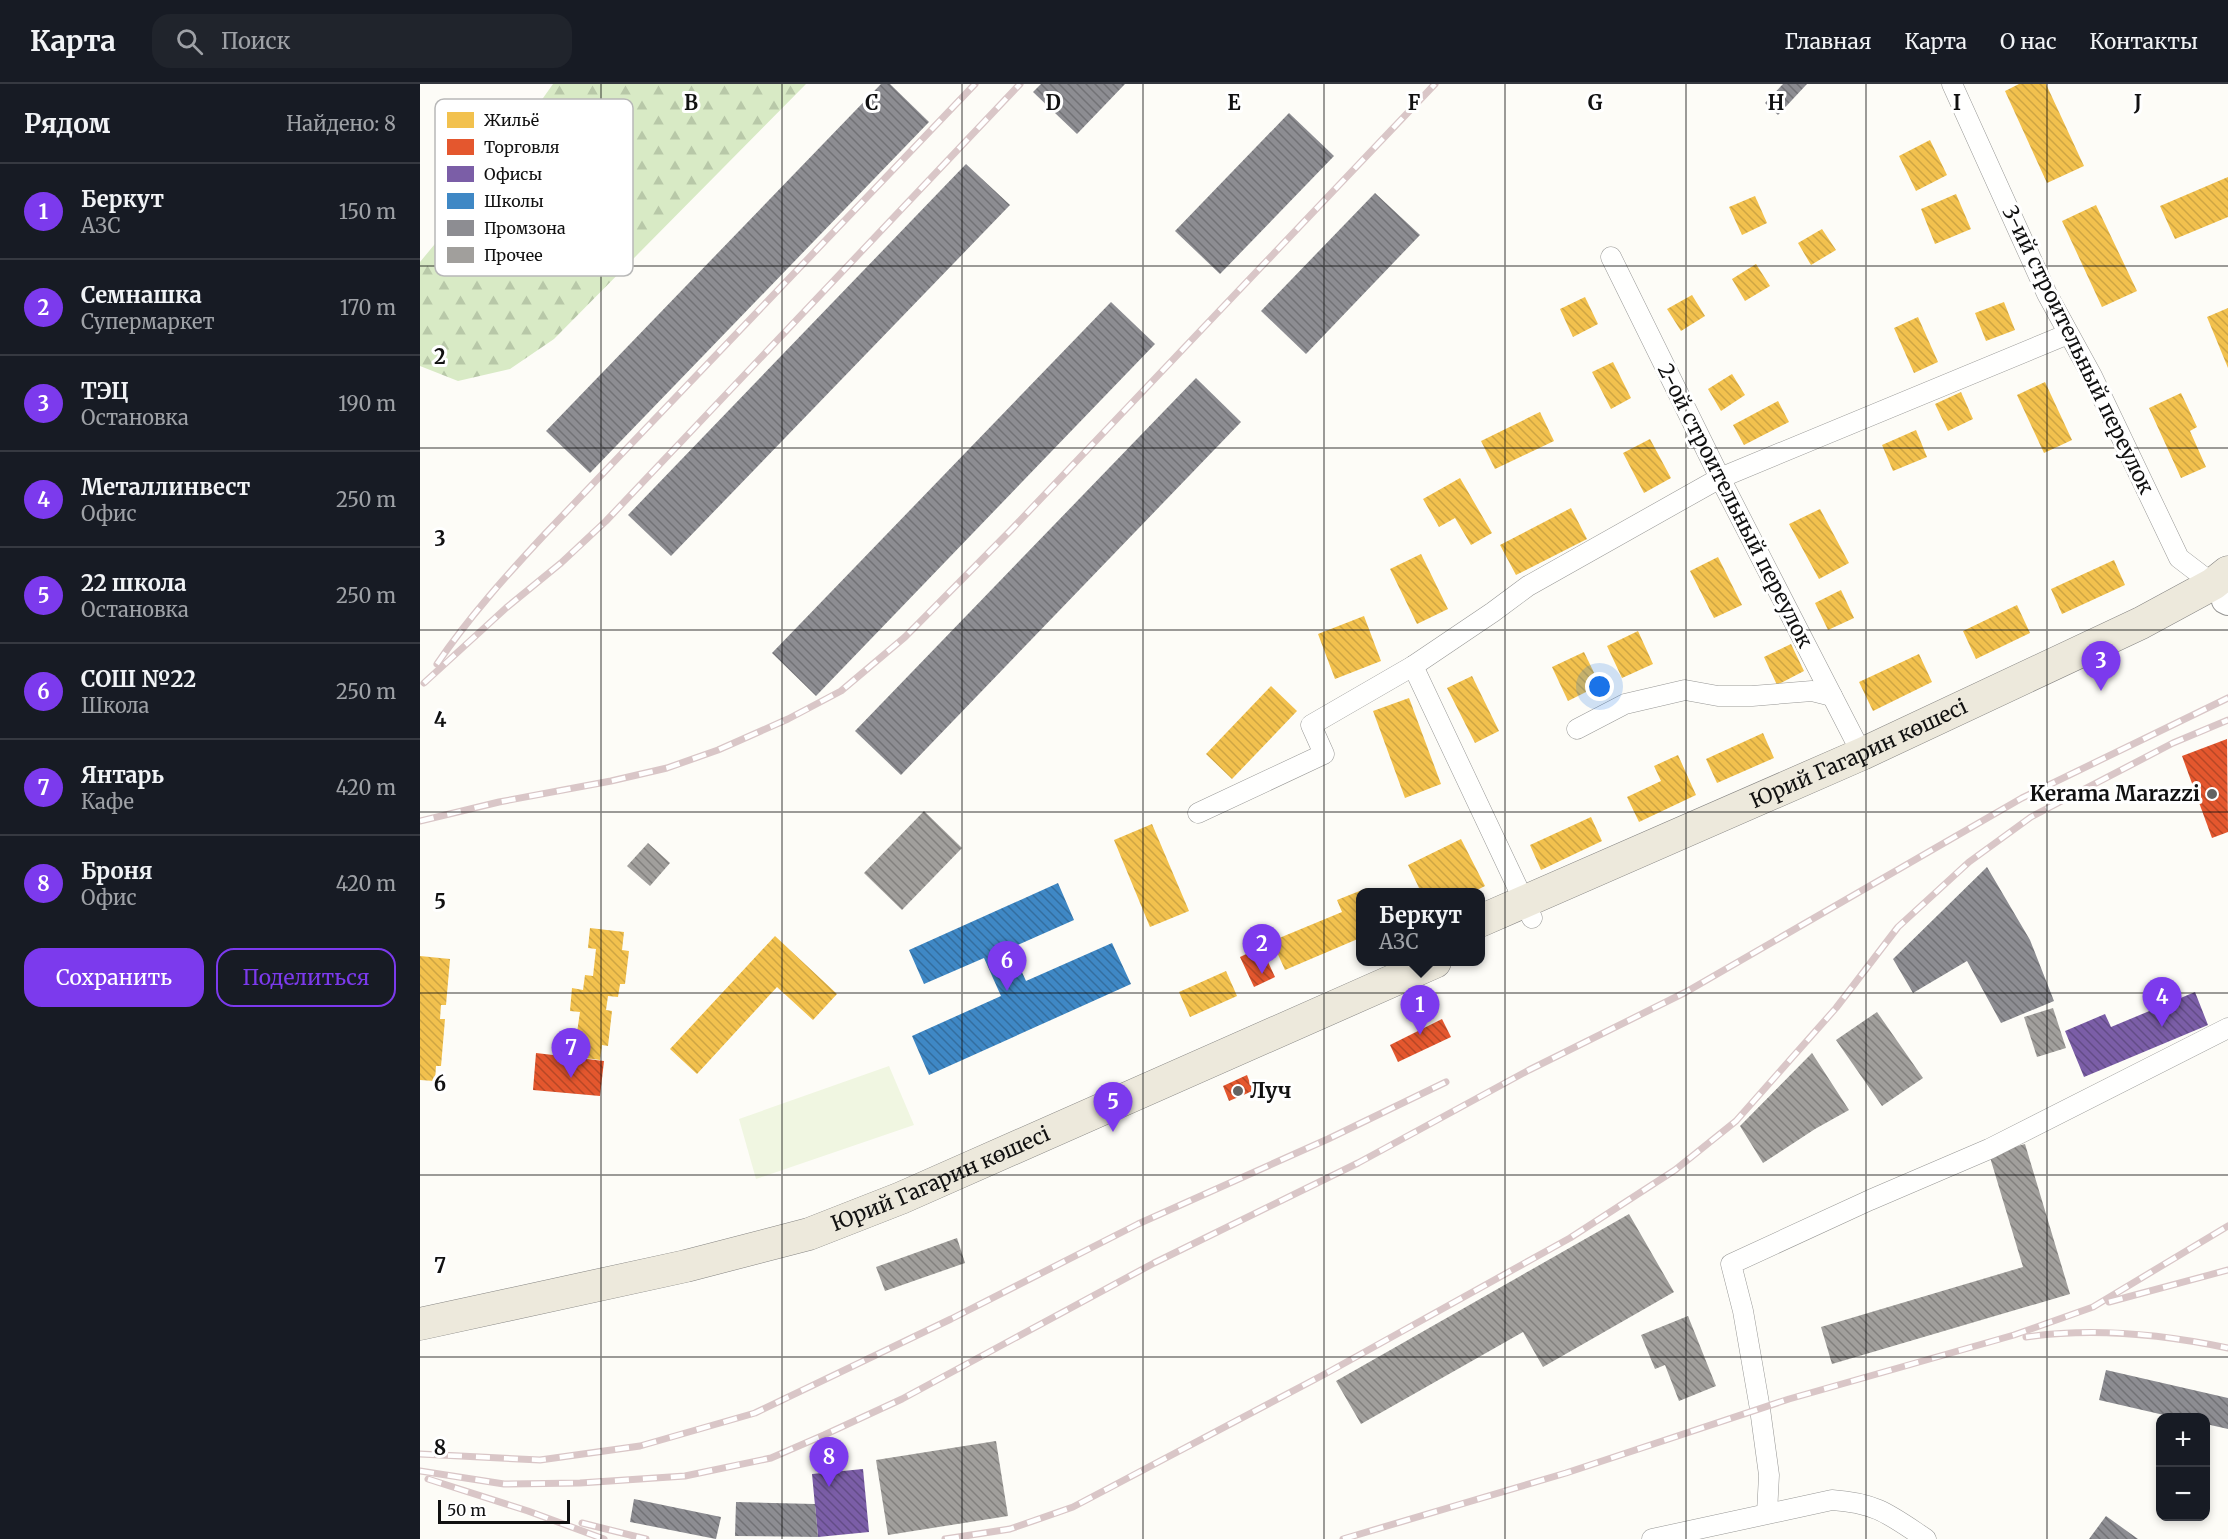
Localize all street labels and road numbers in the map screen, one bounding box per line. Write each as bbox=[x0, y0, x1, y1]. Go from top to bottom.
street label: 3-ий строительный переулок bbox=[1997, 201, 2160, 498]
street label: 2-ой строительный переулок bbox=[1652, 359, 1819, 652]
street label: Юрий Гагарин көшесі bbox=[1746, 692, 1972, 814]
street label: Юрий Гагарин көшесі bbox=[827, 1120, 1054, 1237]

